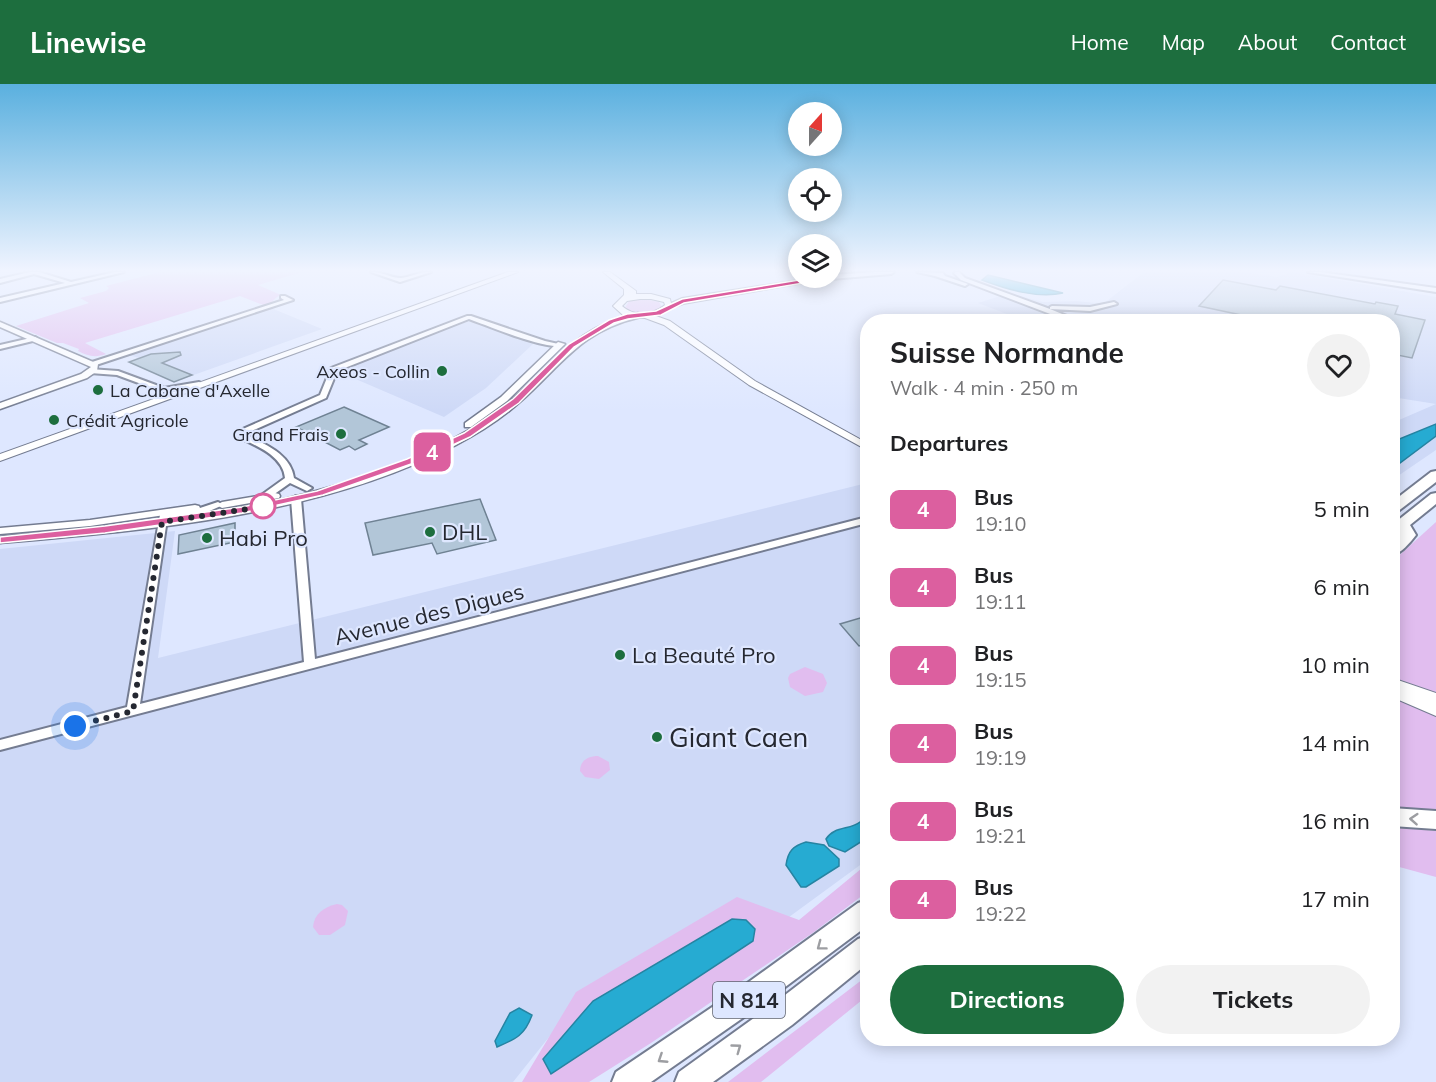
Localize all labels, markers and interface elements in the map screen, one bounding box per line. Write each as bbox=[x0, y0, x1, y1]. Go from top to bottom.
text: Linewise bbox=[30, 25, 146, 60]
text: Home bbox=[1071, 29, 1129, 55]
text: Map bbox=[1162, 29, 1205, 55]
text: About bbox=[1238, 29, 1297, 55]
text: Contact bbox=[1330, 29, 1406, 55]
north arrow bbox=[788, 102, 842, 156]
map controls bbox=[788, 102, 842, 288]
button: locate bbox=[788, 168, 842, 222]
button: layers bbox=[788, 234, 842, 288]
button: heart bbox=[1307, 334, 1370, 397]
text: Suisse Normande bbox=[890, 335, 1124, 370]
place label: Axeos - Collin bbox=[316, 360, 430, 383]
marker: Axeos - Collin bbox=[435, 364, 449, 378]
text: Walk · 4 min · 250 m bbox=[890, 375, 1078, 400]
place label: La Cabane d'Axelle bbox=[110, 379, 270, 402]
marker: La Cabane d'Axelle bbox=[91, 383, 105, 397]
place label: Crédit Agricole bbox=[66, 409, 189, 432]
marker: Crédit Agricole bbox=[47, 413, 61, 427]
place label: Grand Frais bbox=[232, 423, 329, 446]
marker: Grand Frais bbox=[334, 427, 348, 441]
text: Departures bbox=[890, 429, 1008, 457]
line badge: 4 bbox=[412, 432, 452, 472]
text: 4 bbox=[426, 439, 438, 465]
text: Bus bbox=[974, 483, 1013, 511]
unlabelled marker bbox=[250, 493, 276, 519]
text: 5 min bbox=[1314, 495, 1370, 523]
text: 4 bbox=[917, 496, 929, 522]
text: 19:10 bbox=[974, 511, 1027, 536]
place label: DHL bbox=[442, 518, 487, 546]
place label: Habi Pro bbox=[219, 524, 308, 552]
marker: DHL bbox=[423, 525, 437, 539]
marker: Habi Pro bbox=[200, 531, 214, 545]
text: Bus bbox=[974, 561, 1013, 589]
text: 6 min bbox=[1314, 573, 1370, 601]
text: 4 bbox=[917, 574, 929, 600]
street label: Avenue des Digues bbox=[331, 577, 527, 651]
text: 19:11 bbox=[974, 589, 1027, 614]
text: Bus bbox=[974, 639, 1013, 667]
place label: La Beauté Pro bbox=[632, 641, 776, 669]
marker: La Beauté Pro bbox=[613, 648, 627, 662]
text: 10 min bbox=[1300, 651, 1370, 679]
text: 4 bbox=[917, 652, 929, 678]
text: 19:15 bbox=[974, 667, 1027, 692]
your location bbox=[60, 711, 90, 741]
text: Bus bbox=[974, 717, 1013, 745]
place label: Giant Caen bbox=[669, 720, 808, 754]
text: 14 min bbox=[1300, 729, 1370, 757]
marker: Giant Caen bbox=[650, 730, 664, 744]
text: 4 bbox=[917, 730, 929, 756]
text: 19:19 bbox=[974, 745, 1027, 770]
text: Bus bbox=[974, 795, 1013, 823]
text: 16 min bbox=[1300, 807, 1370, 835]
text: 4 bbox=[917, 808, 929, 834]
one-way arrow bbox=[1409, 813, 1418, 826]
text: 19:21 bbox=[974, 823, 1027, 848]
text: Bus bbox=[974, 873, 1013, 901]
text: 17 min bbox=[1300, 885, 1370, 913]
text: 4 bbox=[917, 886, 929, 912]
text: 19:22 bbox=[974, 901, 1027, 926]
one-way arrow bbox=[816, 939, 827, 950]
button: Directions bbox=[890, 965, 1124, 1034]
button: Tickets bbox=[1136, 965, 1370, 1034]
road number: N 814 bbox=[713, 982, 785, 1018]
one-way arrow bbox=[730, 1044, 741, 1055]
one-way arrow bbox=[657, 1052, 668, 1063]

